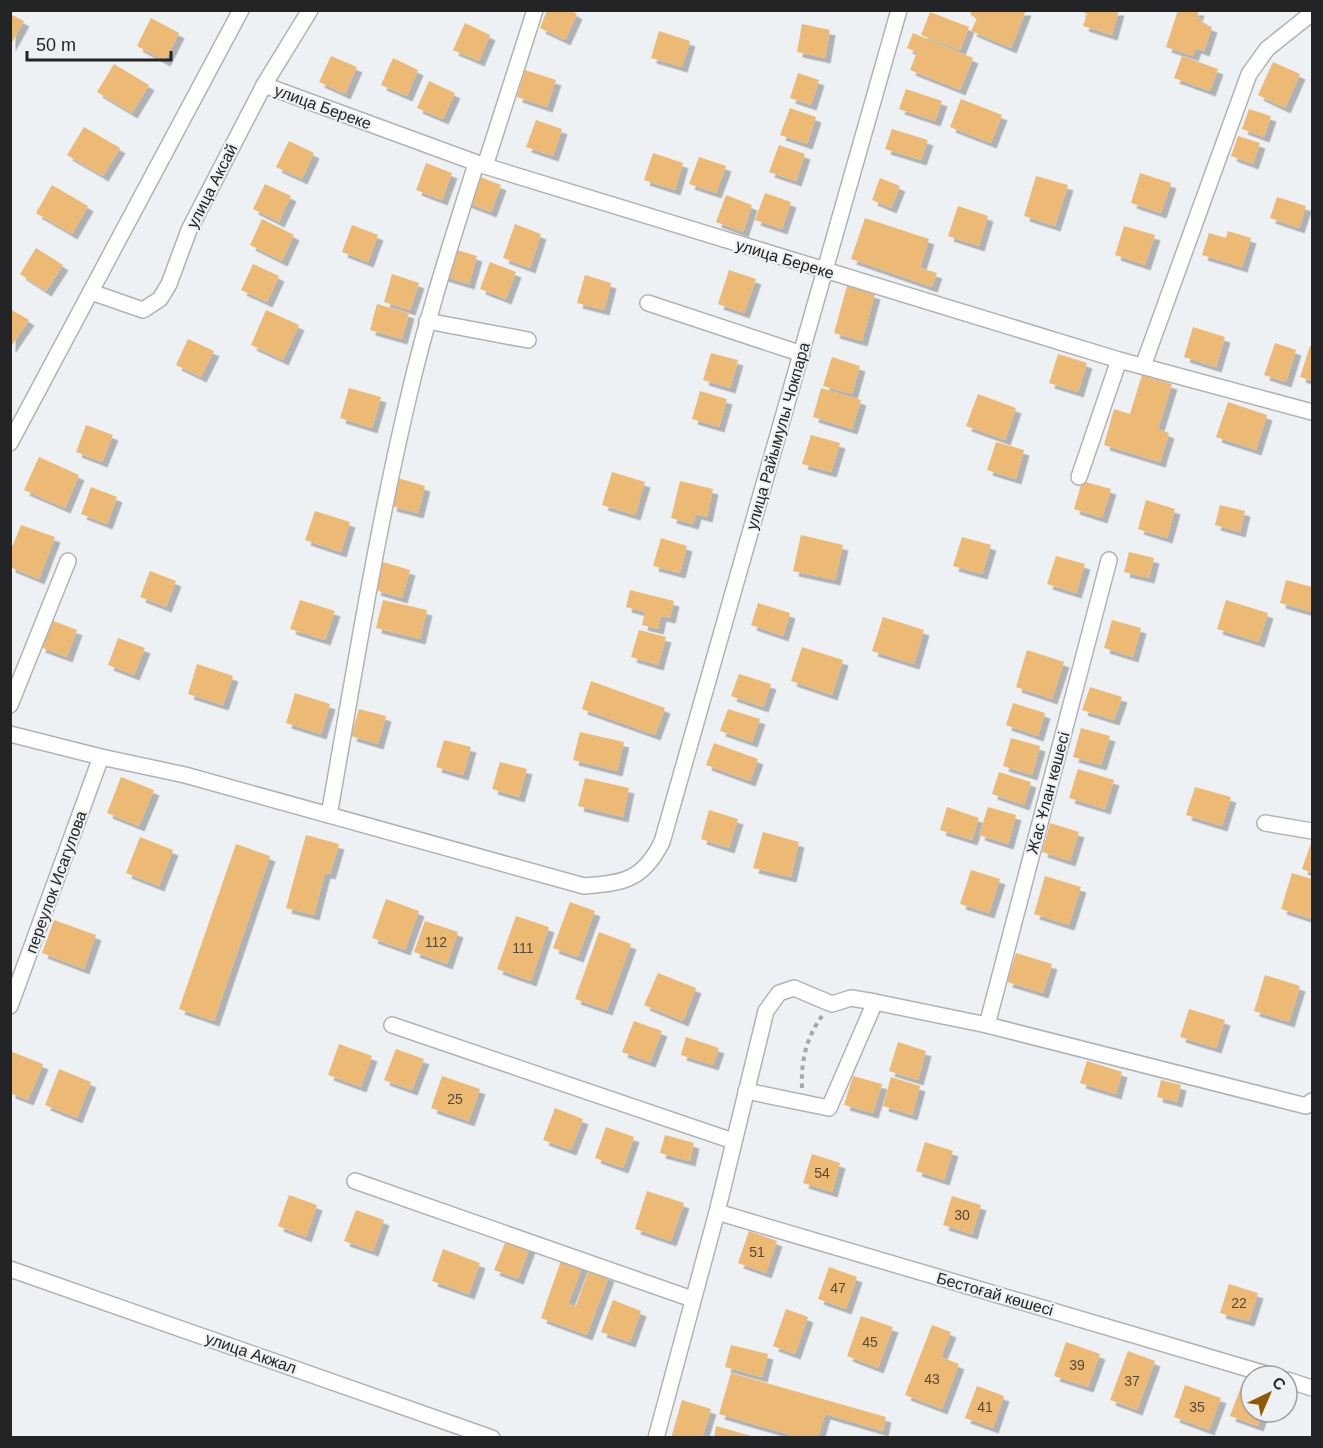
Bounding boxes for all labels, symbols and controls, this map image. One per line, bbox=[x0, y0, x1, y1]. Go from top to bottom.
scale bar bbox=[27, 24, 171, 62]
text: 50 m bbox=[36, 35, 76, 55]
street label: улица Береке bbox=[272, 82, 374, 132]
street label: улица Аксай bbox=[184, 141, 240, 231]
street label: улица Береке bbox=[734, 236, 836, 282]
street label: улица Райымулы Чокпара bbox=[743, 340, 813, 532]
street label: Жас Ұлан көшесі bbox=[1023, 730, 1073, 856]
street label: переулок Исагулова bbox=[22, 808, 90, 955]
house number: 112 bbox=[425, 934, 447, 950]
house number: 111 bbox=[512, 940, 534, 956]
house number: 25 bbox=[447, 1091, 463, 1107]
house number: 54 bbox=[814, 1165, 830, 1181]
house number: 30 bbox=[954, 1207, 970, 1223]
house number: 51 bbox=[749, 1244, 765, 1260]
street label: Бестоғай көшесі bbox=[935, 1269, 1055, 1319]
house number: 47 bbox=[830, 1280, 846, 1296]
house number: 22 bbox=[1231, 1295, 1247, 1311]
street label: улица Акжал bbox=[203, 1329, 299, 1377]
house number: 45 bbox=[862, 1334, 878, 1350]
house number: 39 bbox=[1069, 1357, 1085, 1373]
north arrow bbox=[1239, 1364, 1299, 1424]
house number: 43 bbox=[924, 1371, 940, 1387]
house number: 37 bbox=[1124, 1373, 1140, 1389]
text: С bbox=[1269, 1373, 1289, 1394]
house number: 41 bbox=[977, 1399, 993, 1415]
house number: 35 bbox=[1189, 1399, 1205, 1415]

